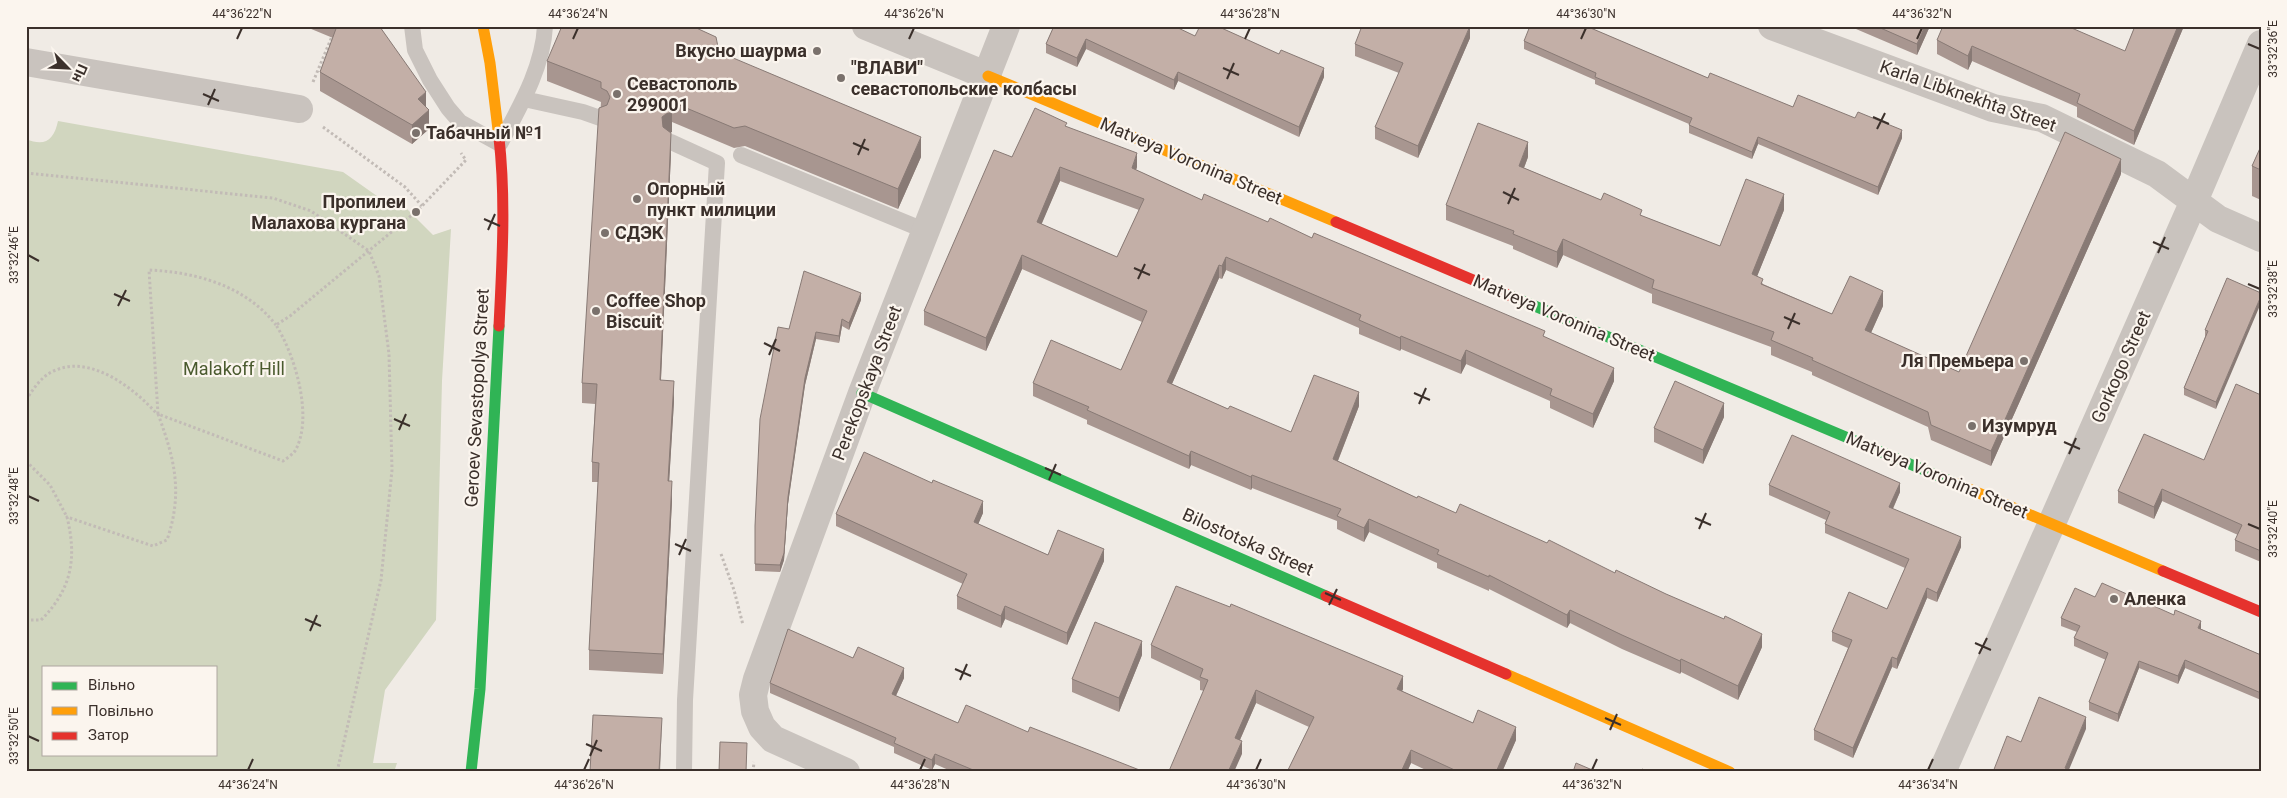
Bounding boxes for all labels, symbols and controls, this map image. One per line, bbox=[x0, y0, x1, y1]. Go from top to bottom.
text: 44°36'22"N bbox=[212, 7, 272, 21]
text: 44°36'24"N bbox=[548, 7, 608, 21]
text: 44°36'26"N bbox=[884, 7, 944, 21]
text: 44°36'28"N bbox=[1220, 7, 1280, 21]
text: 44°36'30"N bbox=[1556, 7, 1616, 21]
text: 44°36'32"N bbox=[1892, 7, 1952, 21]
text: 33°32'36"E bbox=[2266, 20, 2280, 78]
place label: Вкусно шаурма bbox=[675, 40, 807, 61]
north arrow bbox=[42, 42, 92, 92]
marker: Вкусно шаурма bbox=[811, 45, 823, 57]
street label: Karla Libknekhta Street bbox=[1877, 55, 2059, 136]
place label: "ВЛАВИ" севастопольские колбасы bbox=[851, 57, 1077, 99]
text: Пн bbox=[69, 62, 91, 85]
marker: "ВЛАВИ" севастопольские колбасы bbox=[835, 72, 847, 84]
place label: Севастополь 299001 bbox=[627, 73, 737, 115]
marker: Севастополь 299001 bbox=[611, 88, 623, 100]
street label: Matveya Voronina Street bbox=[1097, 113, 1285, 208]
place label: Табачный №1 bbox=[426, 122, 544, 143]
marker: Табачный №1 bbox=[410, 127, 422, 139]
place label: Опорный пункт милиции bbox=[647, 178, 776, 220]
place label: Пропилеи Малахова кургана bbox=[251, 191, 406, 233]
marker: Опорный пункт милиции bbox=[631, 193, 643, 205]
marker: Пропилеи Малахова кургана bbox=[410, 206, 422, 218]
place label: СДЭК bbox=[615, 222, 664, 243]
text: 33°32'46"E bbox=[7, 226, 21, 284]
marker: СДЭК bbox=[599, 227, 611, 239]
text: 33°32'38"E bbox=[2266, 260, 2280, 318]
street label: Matveya Voronina Street bbox=[1470, 270, 1658, 365]
street label: Geroev Sevastopolya Street bbox=[460, 288, 493, 508]
place label: Coffee Shop Biscuit bbox=[606, 290, 706, 332]
street label: Perekopskaya Street bbox=[827, 302, 906, 463]
marker: Coffee Shop Biscuit bbox=[590, 305, 602, 317]
street label: Gorkogo Street bbox=[2086, 307, 2155, 426]
place label: Ля Премьера bbox=[1901, 350, 2014, 371]
marker: Ля Премьера bbox=[2018, 355, 2030, 367]
park label: Malakoff Hill bbox=[183, 358, 285, 379]
place label: Изумруд bbox=[1982, 415, 2057, 436]
marker: Изумруд bbox=[1966, 420, 1978, 432]
street label: Matveya Voronina Street bbox=[1843, 427, 2031, 522]
text: 33°32'48"E bbox=[7, 467, 21, 525]
text: 33°32'40"E bbox=[2266, 500, 2280, 558]
street label: Bilostotska Street bbox=[1179, 503, 1317, 580]
place label: Аленка bbox=[2124, 588, 2186, 609]
marker: Аленка bbox=[2108, 593, 2120, 605]
legend bbox=[42, 666, 218, 756]
text: Вільно bbox=[88, 676, 135, 694]
text: Повільно bbox=[88, 702, 154, 720]
text: 33°32'50"E bbox=[7, 707, 21, 765]
text: Затор bbox=[88, 726, 129, 744]
text: 44°36'24"N bbox=[218, 778, 278, 792]
text: 44°36'26"N bbox=[554, 778, 614, 792]
text: 44°36'28"N bbox=[890, 778, 950, 792]
text: 44°36'30"N bbox=[1226, 778, 1286, 792]
text: 44°36'32"N bbox=[1562, 778, 1622, 792]
text: 44°36'34"N bbox=[1898, 778, 1958, 792]

